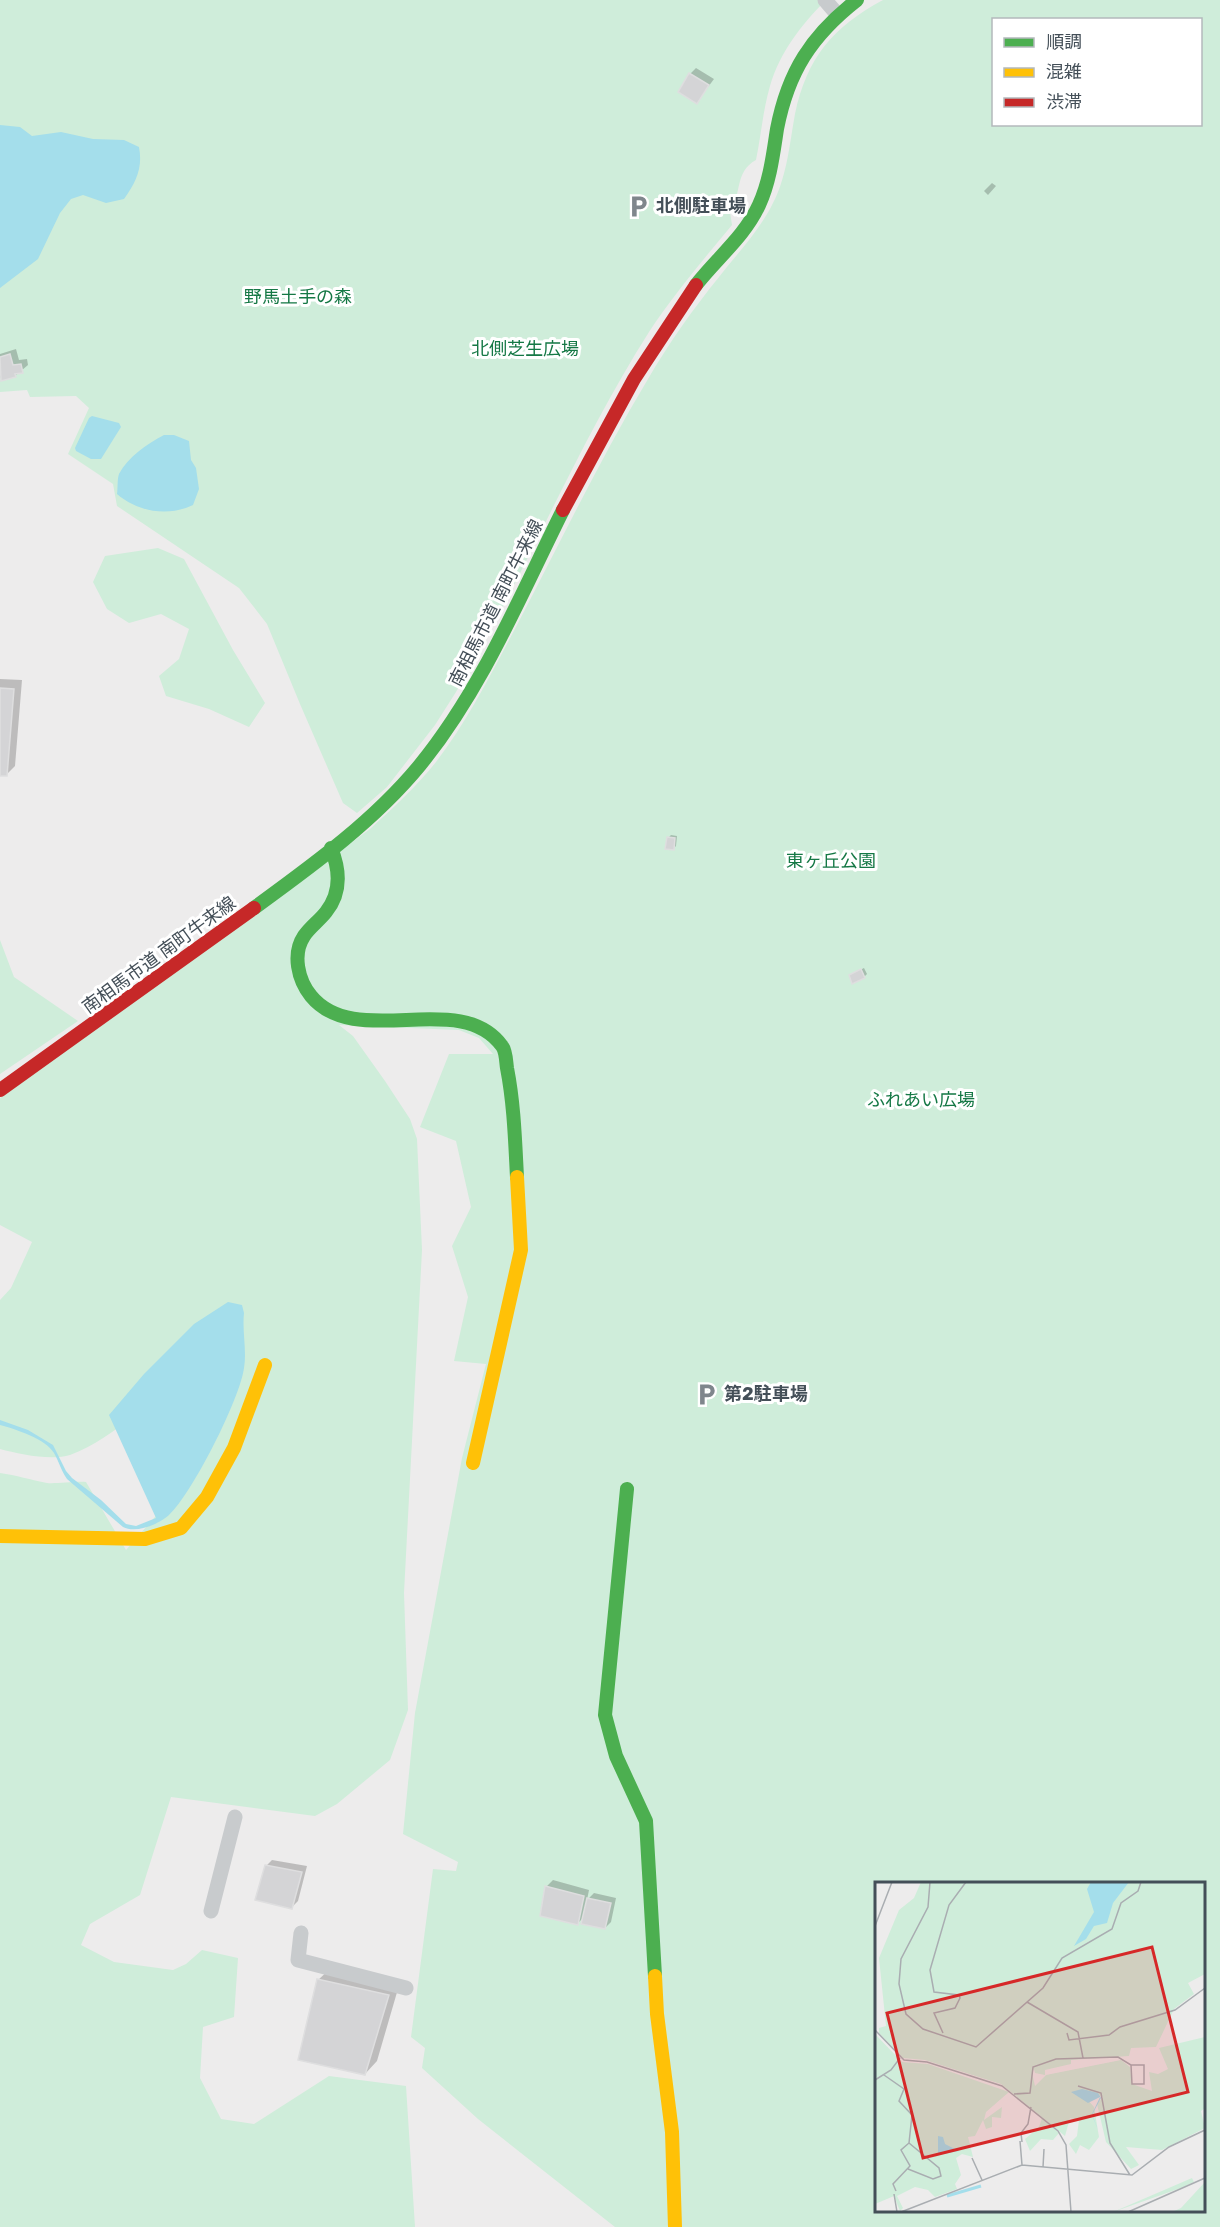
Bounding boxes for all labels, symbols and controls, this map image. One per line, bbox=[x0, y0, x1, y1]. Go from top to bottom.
legend bbox=[992, 18, 1202, 126]
text: 順調 bbox=[1046, 31, 1082, 53]
text: 混雑 bbox=[1046, 61, 1082, 83]
text: 渋滞 bbox=[1046, 91, 1082, 113]
parking icon: 北側駐車場 bbox=[625, 193, 651, 219]
place label: 北側駐車場 bbox=[656, 195, 746, 217]
park label: 野馬土手の森 bbox=[244, 286, 352, 308]
park label: 北側芝生広場 bbox=[471, 338, 579, 360]
street label: 南相馬市道 南町牛来線 bbox=[444, 516, 548, 690]
park label: 東ヶ丘公園 bbox=[786, 850, 876, 872]
street label: 南相馬市道 南町牛来線 bbox=[78, 892, 240, 1018]
park label: ふれあい広場 bbox=[867, 1089, 975, 1111]
parking icon: 第2駐車場 bbox=[693, 1381, 719, 1407]
place label: 第2駐車場 bbox=[724, 1383, 808, 1405]
inset map bbox=[875, 1882, 1205, 2212]

